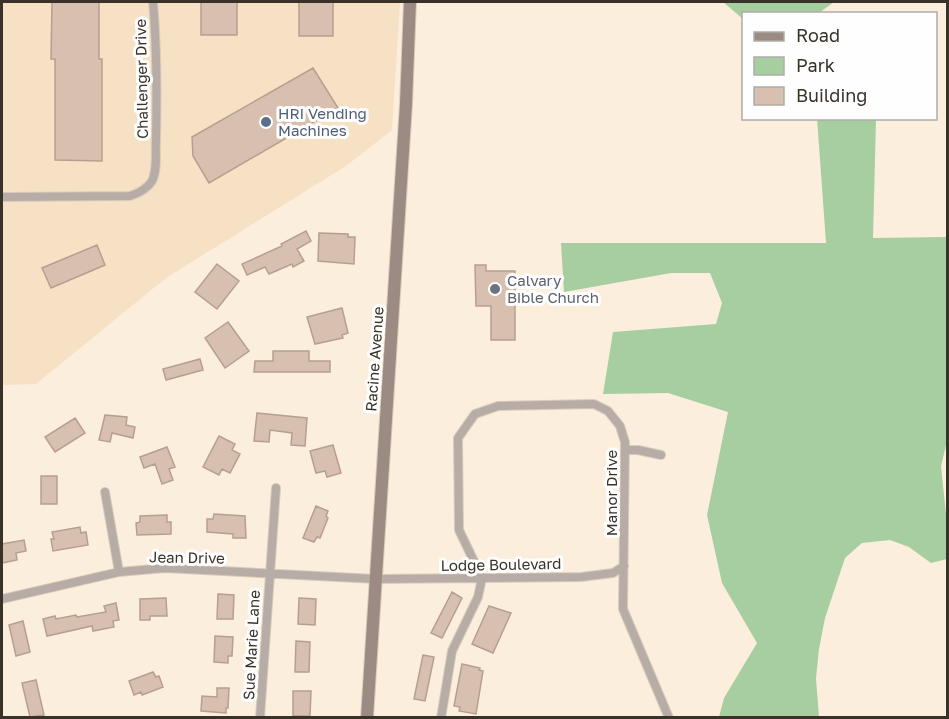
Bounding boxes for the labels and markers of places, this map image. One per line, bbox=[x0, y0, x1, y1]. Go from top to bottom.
place label: HRI Vending Machines bbox=[278, 104, 367, 139]
marker: HRI Vending Machines bbox=[259, 115, 273, 129]
place label: Calvary Bible Church bbox=[507, 271, 599, 306]
marker: Calvary Bible Church bbox=[488, 282, 502, 296]

